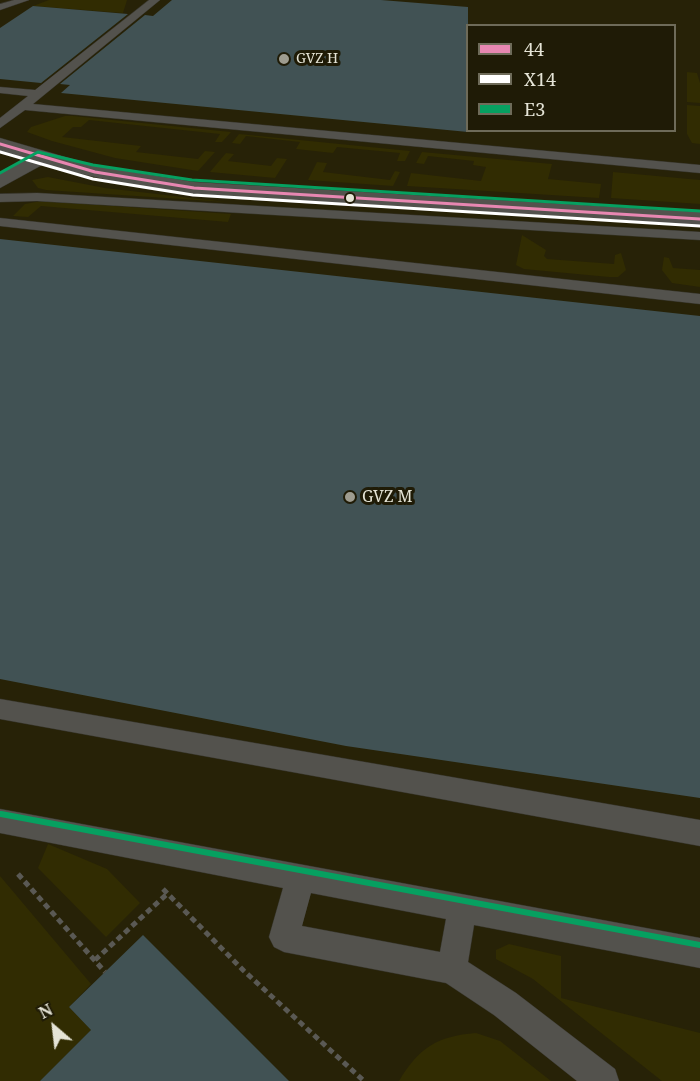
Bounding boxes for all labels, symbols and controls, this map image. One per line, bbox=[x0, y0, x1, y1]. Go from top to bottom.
legend bbox=[466, 24, 676, 132]
text: 44 bbox=[524, 37, 544, 61]
place label: GVZ H bbox=[296, 51, 338, 67]
marker: GVZ H bbox=[277, 52, 291, 66]
text: X14 bbox=[524, 67, 556, 91]
text: E3 bbox=[524, 97, 545, 121]
unlabelled marker bbox=[344, 192, 356, 204]
place label: GVZ M bbox=[362, 487, 413, 507]
marker: GVZ M bbox=[343, 490, 357, 504]
north arrow bbox=[24, 997, 84, 1057]
text: N bbox=[35, 998, 56, 1024]

